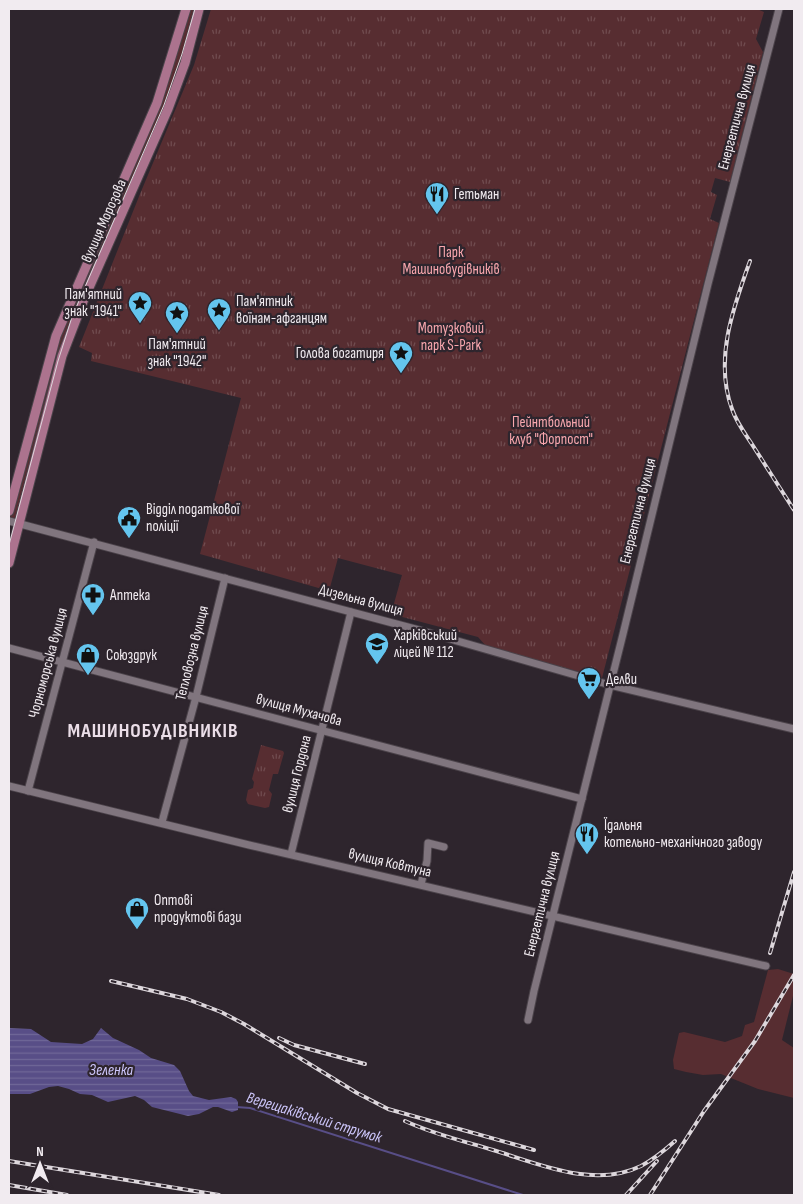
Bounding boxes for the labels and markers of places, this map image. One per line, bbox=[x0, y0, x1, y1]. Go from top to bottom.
restaurant icon: Гетьман bbox=[424, 181, 450, 215]
place label: Гетьман bbox=[454, 185, 499, 204]
place label: Пам'ятний знак "1941" bbox=[65, 285, 122, 321]
place icon: Пам'ятний знак "1941" bbox=[127, 290, 153, 324]
place label: Пам'ятник воїнам-афганцям bbox=[236, 292, 327, 328]
place icon: Пам'ятник воїнам-афганцям bbox=[206, 297, 232, 331]
place icon: Пам'ятний знак "1942" bbox=[164, 300, 190, 334]
place label: Пам'ятний знак "1942" bbox=[148, 335, 206, 371]
place icon: Голова богатиря bbox=[388, 340, 414, 374]
place label: Голова богатиря bbox=[296, 344, 384, 363]
place label: Відділ податкової поліції bbox=[146, 500, 241, 536]
public building icon: Відділ податкової поліції bbox=[116, 505, 142, 539]
pharmacy icon: Аптека bbox=[80, 582, 106, 616]
place label: Аптека bbox=[109, 586, 150, 605]
place label: Харківський ліцей № 112 bbox=[393, 626, 457, 662]
school or university icon: Харківський ліцей № 112 bbox=[364, 631, 390, 665]
shop icon: Союздрук bbox=[75, 642, 101, 676]
place label: Союздрук bbox=[106, 646, 157, 665]
supermarket icon: Делви bbox=[576, 666, 602, 700]
place label: Делви bbox=[606, 670, 637, 689]
place label: Їдальня котельно-механічного заводу bbox=[603, 816, 762, 852]
restaurant icon: Їдальня котельно-механічного заводу bbox=[574, 821, 600, 855]
place label: Оптові продуктові бази bbox=[154, 891, 241, 927]
shop icon: Оптові продуктові бази bbox=[124, 896, 150, 930]

